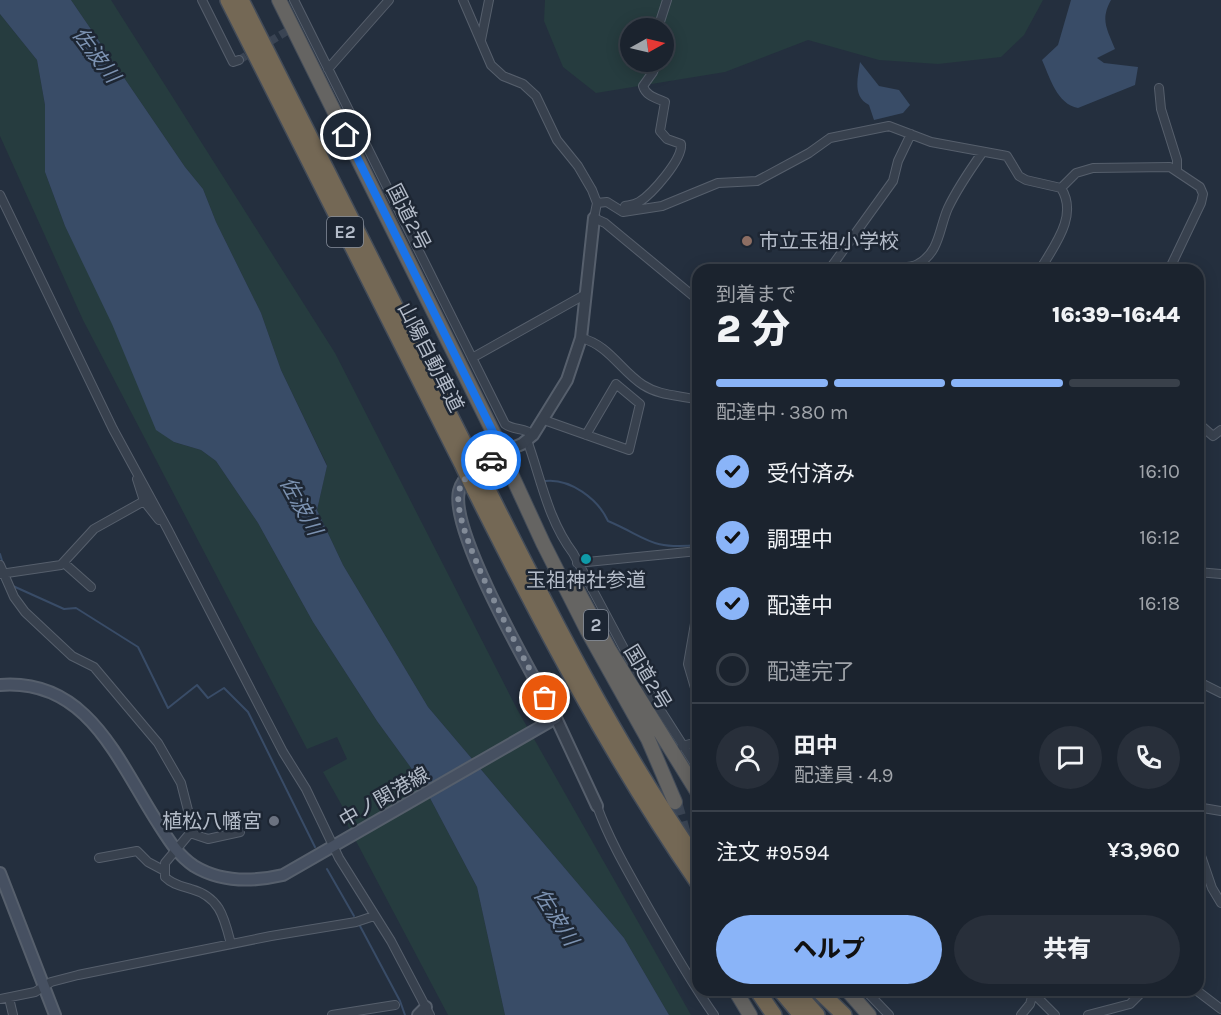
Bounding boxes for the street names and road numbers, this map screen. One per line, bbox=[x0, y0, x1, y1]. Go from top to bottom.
street label: 国道2号 bbox=[382, 180, 435, 254]
road number: E2 bbox=[327, 217, 363, 247]
street label: 山陽自動車道 bbox=[393, 299, 468, 416]
road number: 2 bbox=[584, 610, 608, 640]
street label: 国道2号 bbox=[619, 641, 676, 714]
street label: 中ノ関港線 bbox=[335, 762, 433, 832]

